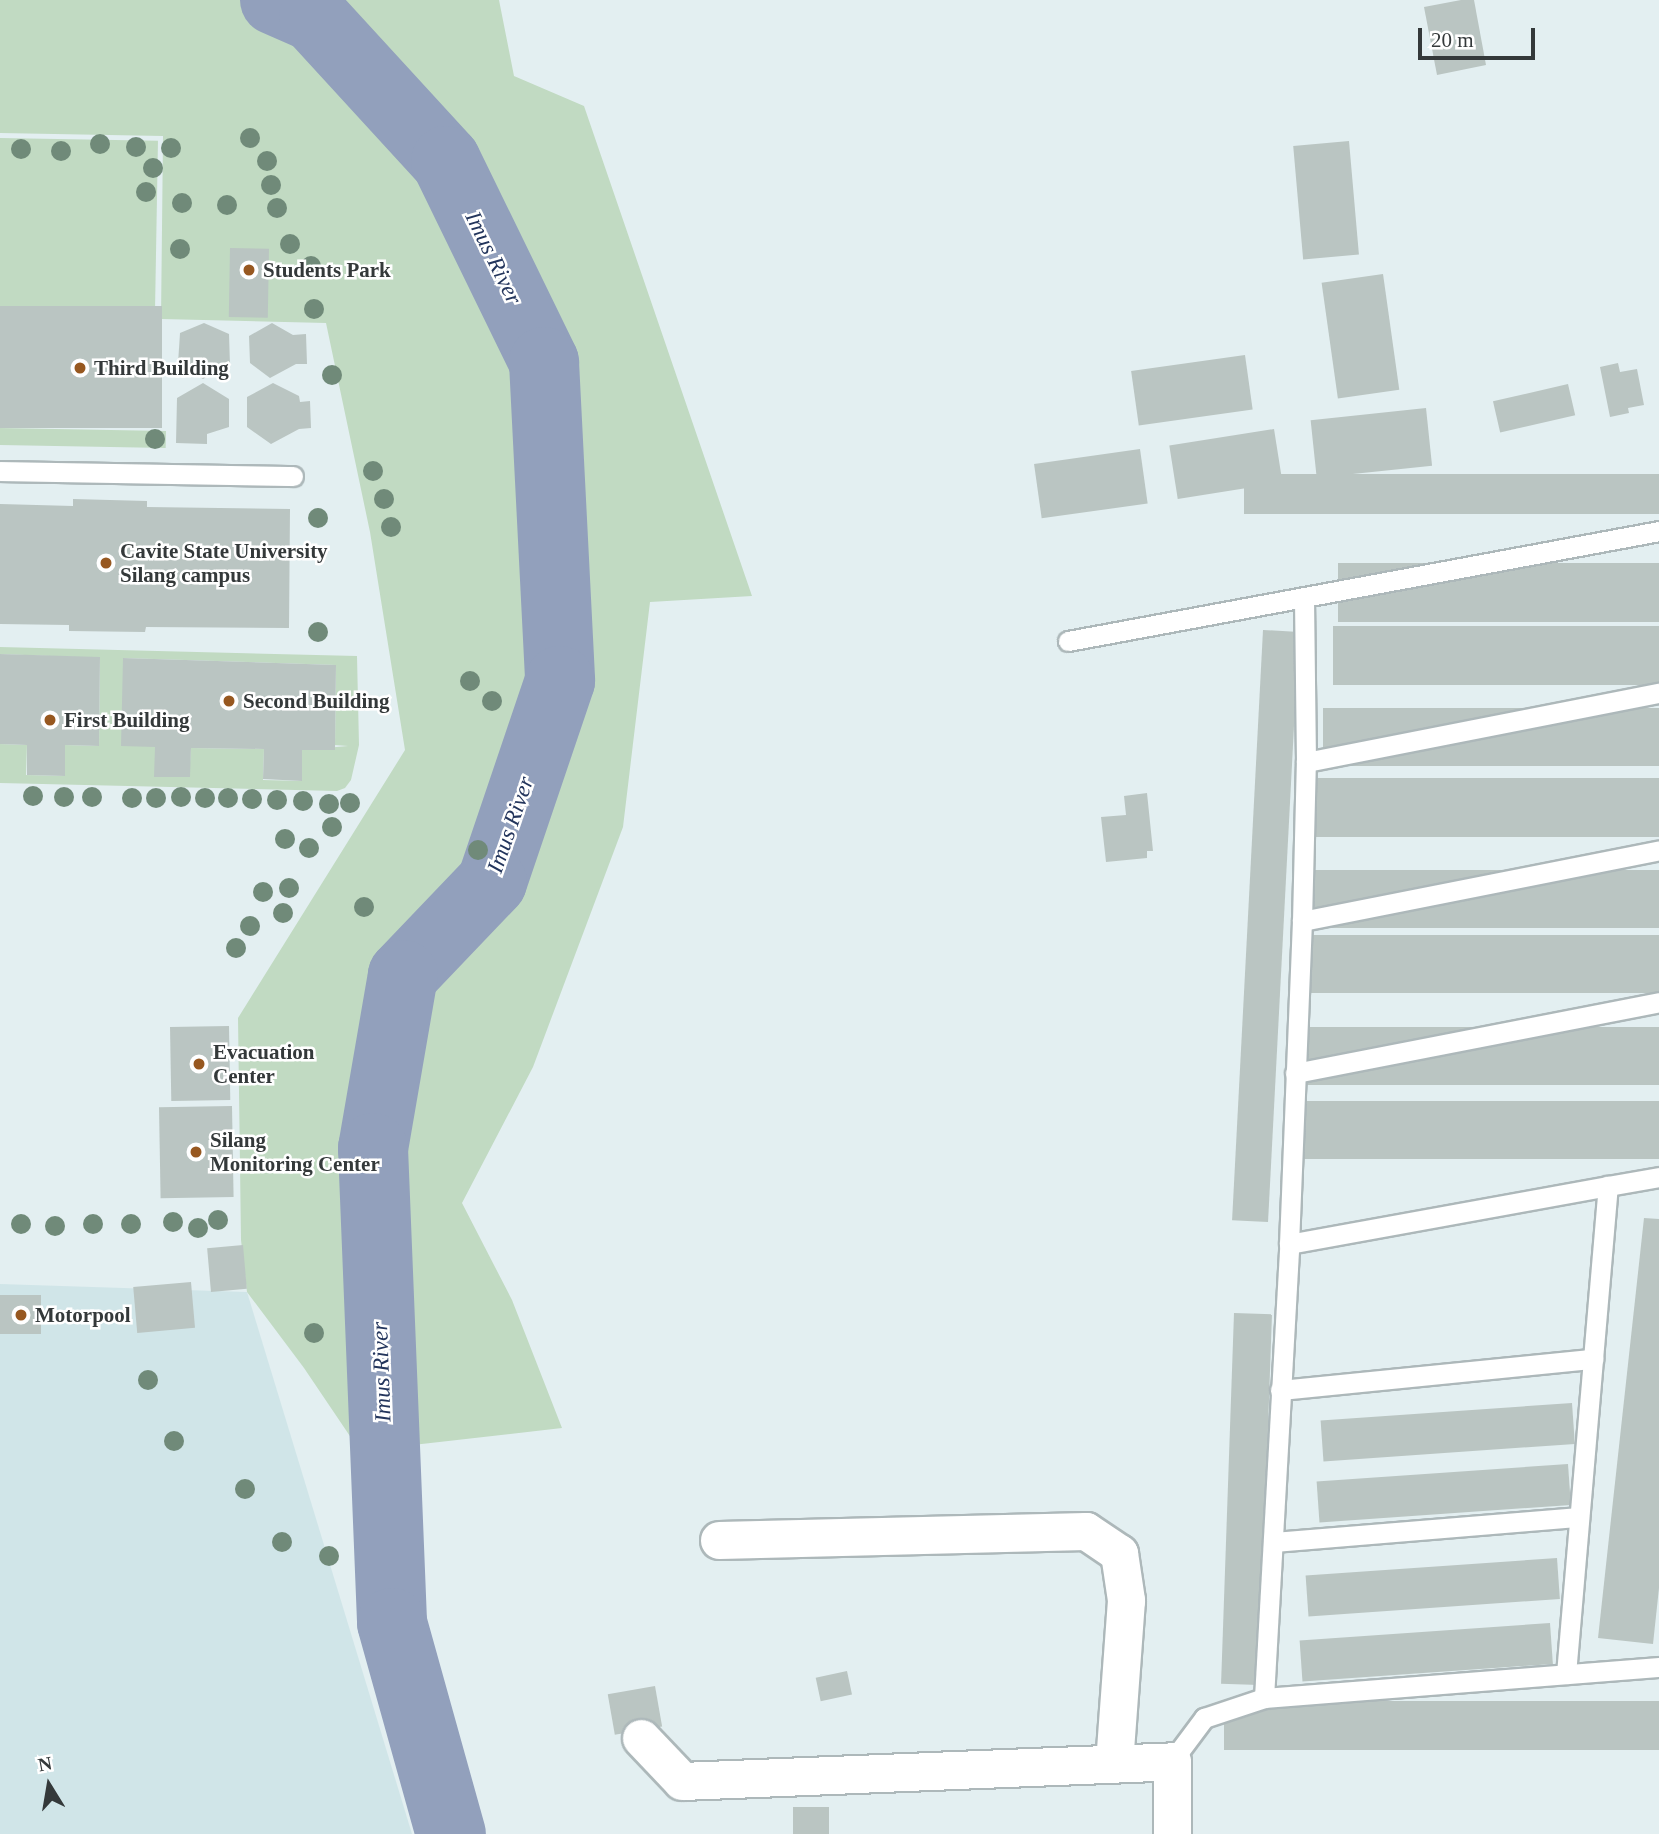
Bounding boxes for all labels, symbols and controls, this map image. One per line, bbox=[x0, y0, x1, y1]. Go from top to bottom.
scale bar bbox=[1421, 14, 1538, 58]
text: 20 m bbox=[1431, 28, 1474, 52]
water label: Imus River bbox=[459, 207, 527, 309]
place label: Students Park bbox=[263, 257, 391, 283]
marker: Students Park bbox=[241, 262, 257, 278]
place label: Third Building bbox=[94, 355, 229, 381]
marker: Third Building bbox=[72, 360, 88, 376]
place label: Cavite State University Silang campus bbox=[120, 538, 328, 588]
marker: Cavite State University Silang campus bbox=[98, 555, 114, 571]
place label: Second Building bbox=[243, 688, 389, 714]
marker: Second Building bbox=[221, 693, 237, 709]
place label: First Building bbox=[64, 707, 189, 733]
marker: First Building bbox=[42, 712, 58, 728]
water label: Imus River bbox=[482, 773, 540, 877]
place label: Evacuation Center bbox=[213, 1039, 315, 1089]
marker: Evacuation Center bbox=[191, 1056, 207, 1072]
place label: Silang Monitoring Center bbox=[210, 1127, 380, 1177]
marker: Silang Monitoring Center bbox=[188, 1144, 204, 1160]
place label: Motorpool bbox=[35, 1302, 131, 1328]
marker: Motorpool bbox=[13, 1307, 29, 1323]
water label: Imus River bbox=[366, 1321, 398, 1423]
north arrow bbox=[14, 1750, 84, 1820]
text: N bbox=[36, 1752, 54, 1776]

